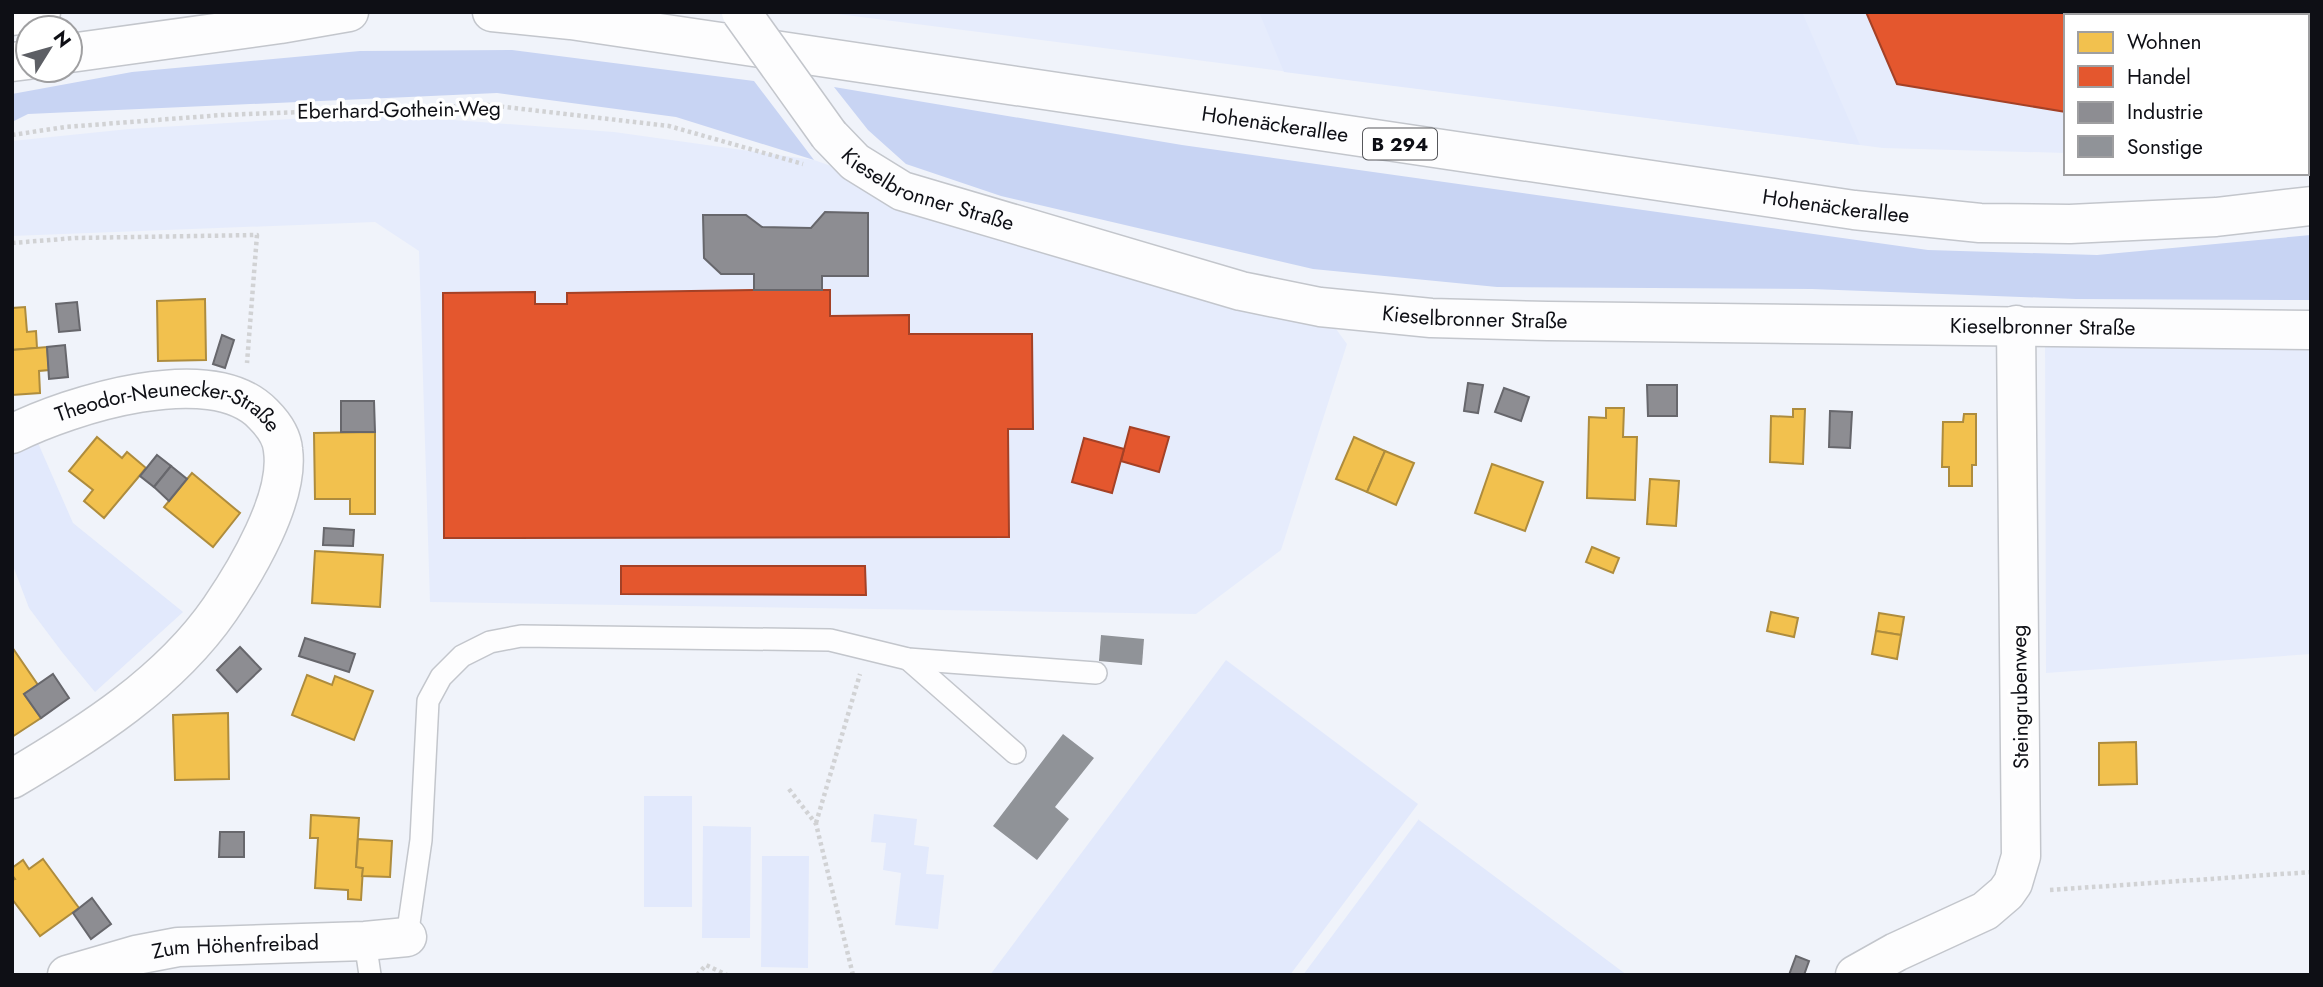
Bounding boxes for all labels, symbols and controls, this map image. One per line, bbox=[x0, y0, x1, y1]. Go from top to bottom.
north arrow bbox=[14, 14, 84, 84]
legend bbox=[2064, 14, 2309, 175]
text: N bbox=[47, 25, 78, 53]
text: Wohnen bbox=[2127, 27, 2201, 57]
text: Handel bbox=[2127, 62, 2191, 92]
street label: Eberhard-Gothein-Weg bbox=[297, 93, 501, 127]
text: Industrie bbox=[2127, 97, 2203, 127]
street label: Hohenäckerallee bbox=[1200, 99, 1351, 150]
road number: B 294 bbox=[1363, 128, 1437, 160]
text: Sonstige bbox=[2127, 132, 2203, 162]
street label: Kieselbronner Straße bbox=[834, 141, 1018, 238]
street label: Hohenäckerallee bbox=[1760, 182, 1911, 231]
street label: Kieselbronner Straße bbox=[1381, 298, 1568, 336]
street label: Kieselbronner Straße bbox=[1950, 311, 2136, 343]
street label: Theodor-Neunecker-Straße bbox=[51, 374, 288, 438]
street label: Steingrubenweg bbox=[2004, 624, 2036, 770]
street label: Zum Höhenfreibad bbox=[149, 927, 319, 967]

